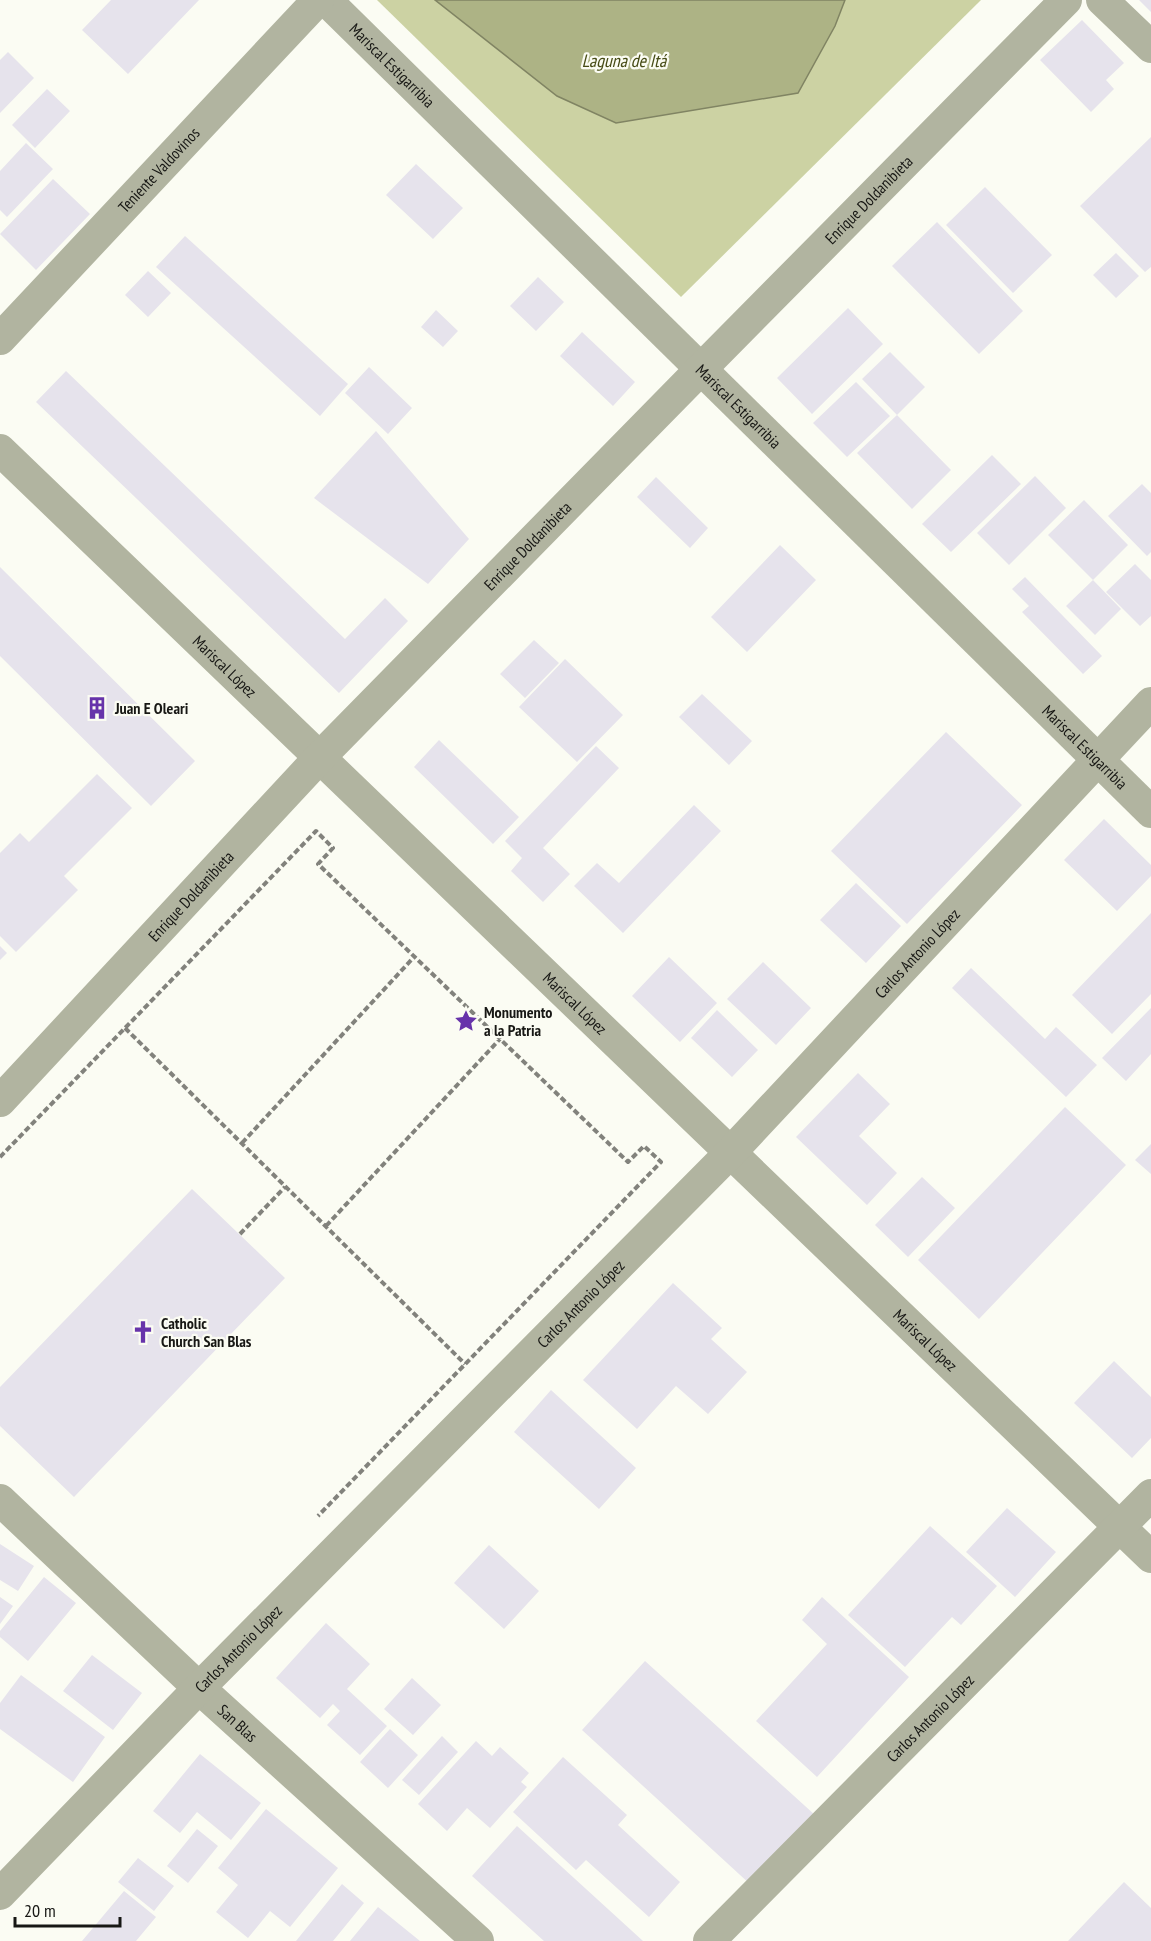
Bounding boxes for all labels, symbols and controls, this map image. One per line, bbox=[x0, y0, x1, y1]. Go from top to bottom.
street label: Mariscal Estigarribia bbox=[345, 19, 439, 112]
water label: Laguna de Itá bbox=[582, 49, 668, 72]
street label: Teniente Valdovinos bbox=[114, 123, 204, 217]
street label: Enrique Doldanibieta bbox=[821, 151, 917, 248]
street label: Mariscal Estigarribia bbox=[692, 360, 786, 452]
street label: Enrique Doldanibieta bbox=[480, 497, 575, 594]
street label: Mariscal López bbox=[189, 631, 261, 702]
building icon: Juan E Oleari bbox=[84, 695, 110, 721]
place label: Juan E Oleari bbox=[114, 698, 189, 718]
street label: Mariscal Estigarribia bbox=[1038, 701, 1132, 793]
street label: Enrique Doldanibieta bbox=[144, 847, 238, 945]
street label: Carlos Antonio López bbox=[870, 904, 964, 1002]
street label: Mariscal López bbox=[539, 968, 612, 1039]
place label: Monumento a la Patria bbox=[484, 1002, 552, 1040]
place icon: Monumento a la Patria bbox=[453, 1008, 479, 1034]
street label: Carlos Antonio López bbox=[533, 1255, 629, 1352]
street label: Mariscal López bbox=[889, 1305, 962, 1376]
place label: Catholic Church San Blas bbox=[161, 1313, 252, 1351]
church icon: Catholic Church San Blas bbox=[130, 1319, 156, 1345]
street label: Carlos Antonio López bbox=[190, 1600, 286, 1697]
street label: Carlos Antonio López bbox=[882, 1670, 978, 1766]
street label: San Blas bbox=[214, 1700, 262, 1746]
scale bar bbox=[15, 1890, 120, 1928]
text: 20 m bbox=[24, 1899, 56, 1922]

